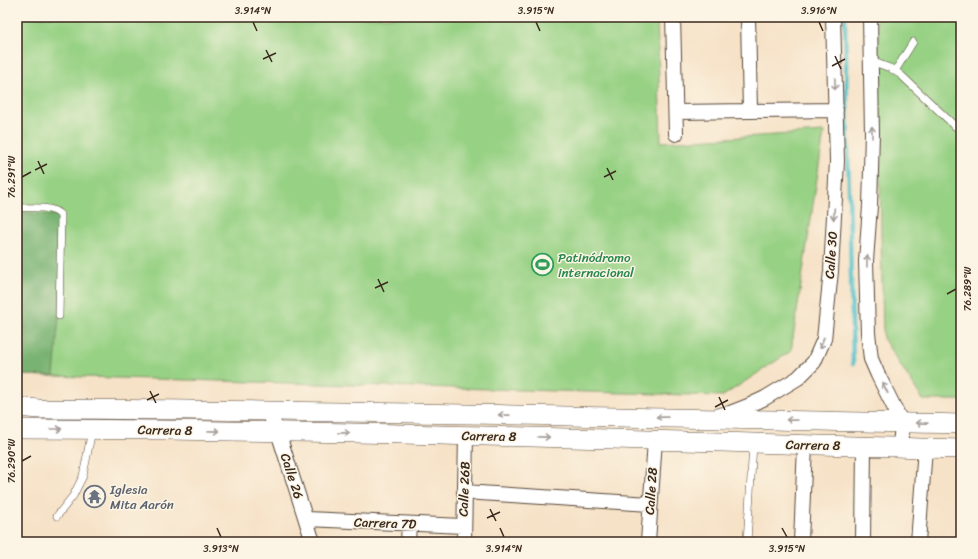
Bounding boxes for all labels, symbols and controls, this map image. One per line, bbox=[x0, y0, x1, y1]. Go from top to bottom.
text: 3.914°N bbox=[235, 2, 271, 20]
text: 3.915°N bbox=[518, 2, 554, 20]
text: 3.916°N bbox=[801, 2, 837, 20]
one-way arrow bbox=[831, 77, 839, 90]
one-way arrow bbox=[868, 126, 876, 139]
text: 76.291°W bbox=[3, 155, 21, 198]
one-way arrow bbox=[830, 207, 838, 220]
street label: Calle 30 bbox=[818, 231, 844, 279]
place label: Patinódromo internacional bbox=[558, 246, 634, 284]
sports icon: Patinódromo internacional bbox=[530, 251, 556, 277]
one-way arrow bbox=[863, 255, 871, 268]
text: 76.289°W bbox=[959, 267, 977, 311]
one-way arrow bbox=[817, 336, 825, 348]
one-way arrow bbox=[880, 382, 888, 394]
one-way arrow bbox=[498, 411, 511, 419]
one-way arrow bbox=[656, 414, 669, 421]
one-way arrow bbox=[786, 416, 799, 424]
street label: Carrera 8 bbox=[137, 418, 193, 442]
one-way arrow bbox=[916, 420, 929, 427]
street label: Carrera 8 bbox=[461, 424, 517, 448]
one-way arrow bbox=[49, 425, 62, 433]
one-way arrow bbox=[207, 427, 220, 435]
one-way arrow bbox=[337, 429, 350, 437]
street label: Carrera 8 bbox=[785, 433, 841, 457]
one-way arrow bbox=[537, 434, 550, 441]
text: 76.290°W bbox=[3, 438, 21, 483]
street label: Calle 26 bbox=[274, 450, 310, 502]
street label: Calle 26B bbox=[452, 461, 476, 517]
street label: Calle 28 bbox=[638, 466, 664, 515]
place label: Iglesia Mita Aarón bbox=[109, 478, 174, 516]
temple icon: Iglesia Mita Aarón bbox=[81, 483, 107, 509]
street label: Carrera 7D bbox=[353, 510, 417, 536]
text: 3.913°N bbox=[203, 540, 239, 558]
text: 3.914°N bbox=[486, 540, 522, 558]
text: 3.915°N bbox=[769, 540, 805, 558]

